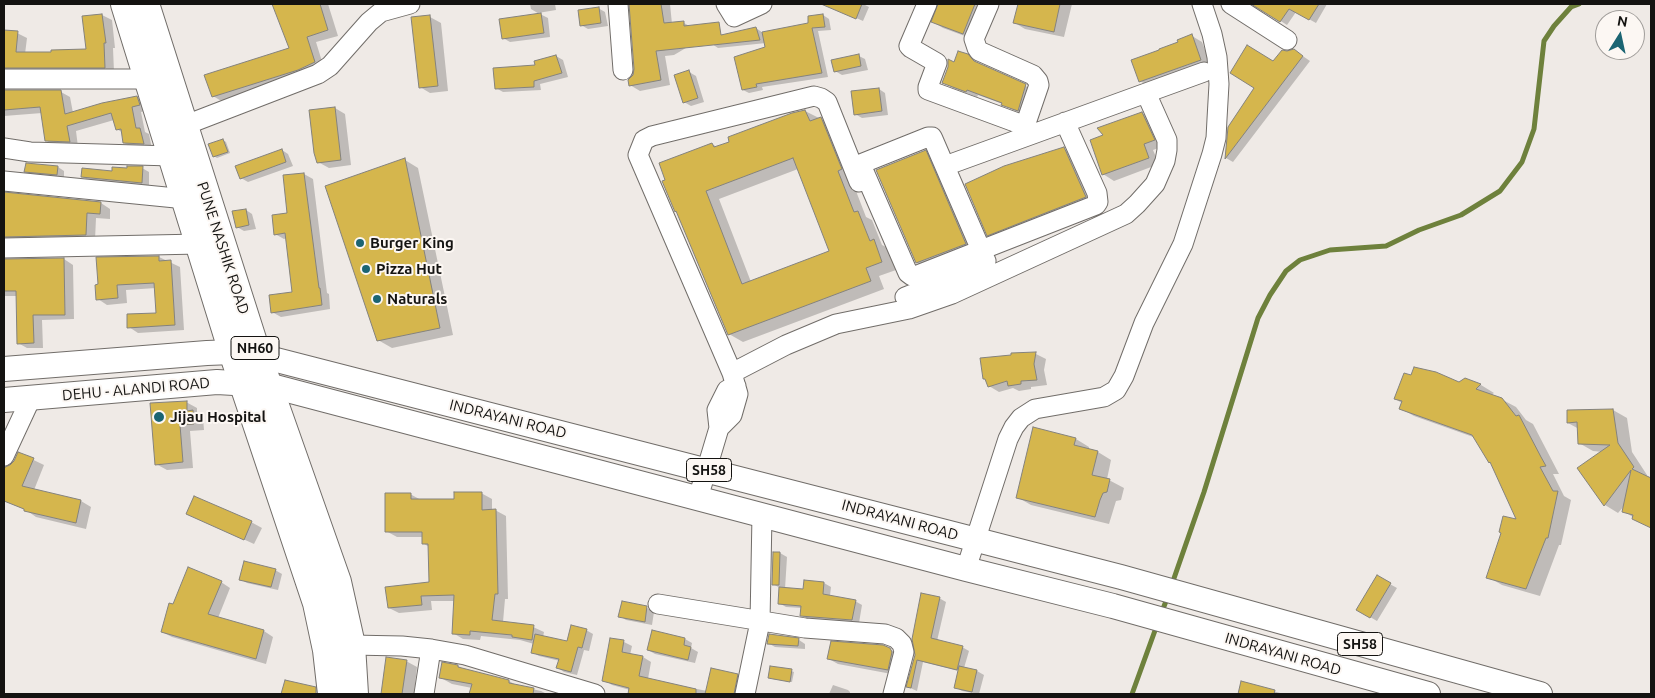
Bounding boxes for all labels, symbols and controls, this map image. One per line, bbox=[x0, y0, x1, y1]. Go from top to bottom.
north arrow bbox=[1595, 10, 1645, 60]
text: N bbox=[1616, 12, 1629, 30]
street label: PUNE NASHIK ROAD bbox=[193, 179, 253, 317]
place label: Burger King bbox=[370, 234, 454, 252]
marker: Burger King bbox=[354, 237, 366, 249]
place label: Pizza Hut bbox=[376, 260, 442, 278]
marker: Pizza Hut bbox=[360, 263, 372, 275]
place label: Naturals bbox=[387, 290, 447, 308]
marker: Naturals bbox=[371, 293, 383, 305]
road number: NH60 bbox=[231, 336, 279, 359]
street label: DEHU - ALANDI ROAD bbox=[61, 374, 211, 404]
street label: INDRAYANI ROAD bbox=[448, 396, 568, 442]
place label: Jijau Hospital bbox=[170, 408, 266, 426]
marker: Jijau Hospital bbox=[152, 410, 166, 424]
road number: SH58 bbox=[686, 458, 732, 482]
street label: INDRAYANI ROAD bbox=[840, 496, 960, 544]
street label: INDRAYANI ROAD bbox=[1223, 629, 1343, 679]
road number: SH58 bbox=[1338, 633, 1382, 656]

